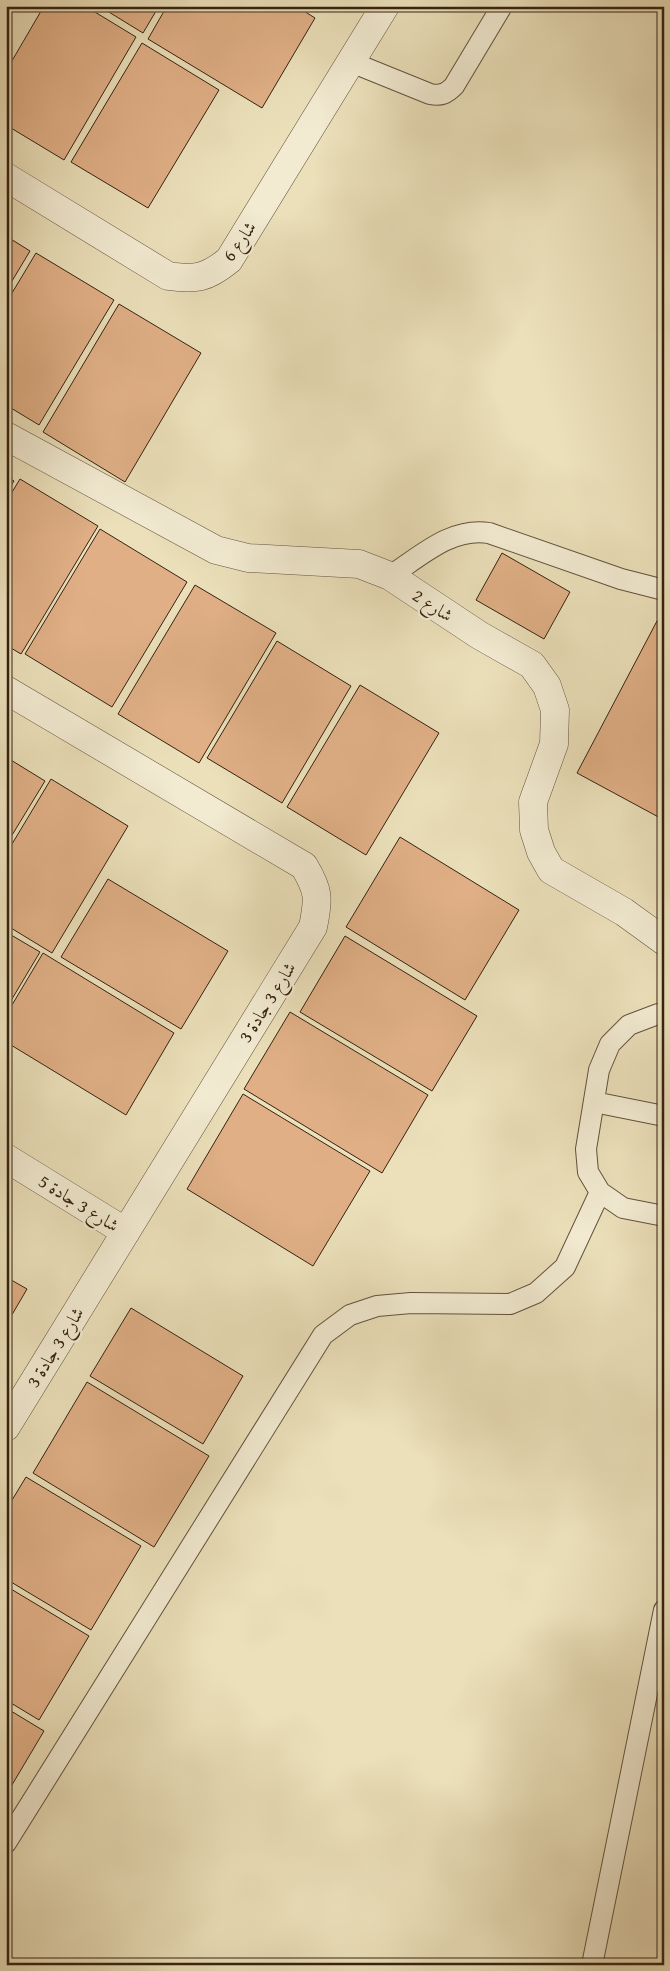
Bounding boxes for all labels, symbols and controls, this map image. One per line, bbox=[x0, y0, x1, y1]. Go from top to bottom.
street label: شارع 6 bbox=[215, 215, 264, 268]
street label: شارع 2 bbox=[406, 582, 459, 630]
street label: شارع 3 جادة 3 bbox=[232, 957, 304, 1048]
street label: شارع 3 جادة 5 bbox=[33, 1168, 124, 1240]
street label: شارع 3 جادة 3 bbox=[20, 1302, 92, 1393]

